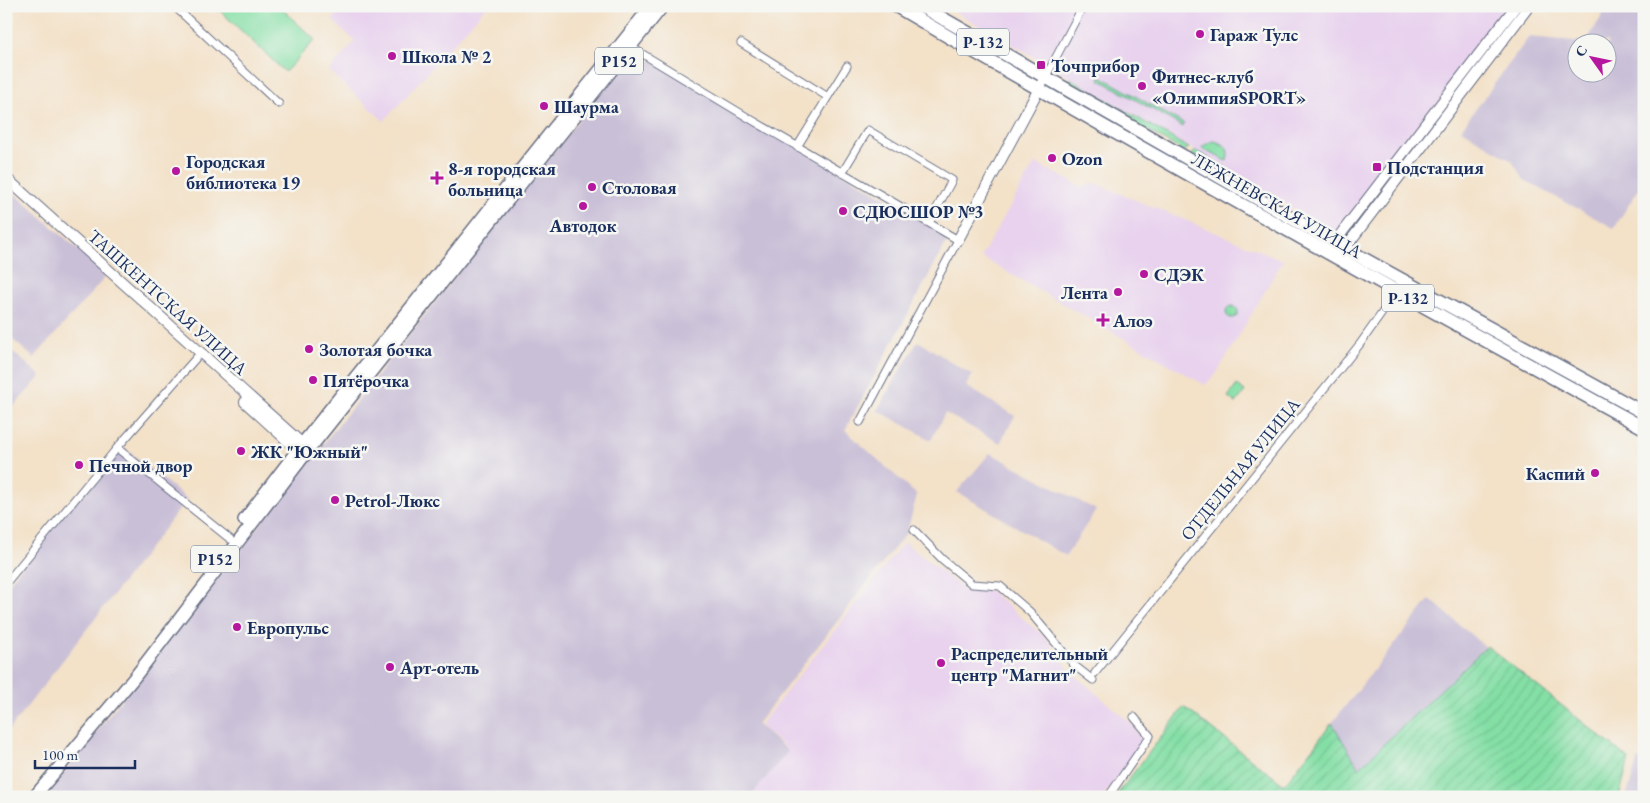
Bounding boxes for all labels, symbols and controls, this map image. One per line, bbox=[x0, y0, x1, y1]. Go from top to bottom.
place label: Гараж Тулс bbox=[1210, 23, 1299, 46]
road number: Р-132 bbox=[957, 28, 1009, 56]
marker: Гараж Тулс bbox=[1194, 28, 1206, 40]
north arrow bbox=[1568, 32, 1618, 82]
text: С bbox=[1571, 42, 1591, 60]
place label: Школа № 2 bbox=[402, 45, 492, 68]
road number: Р152 bbox=[595, 48, 643, 74]
marker: Школа № 2 bbox=[386, 50, 398, 62]
place label: Точприбор bbox=[1051, 54, 1140, 77]
marker: Точприбор bbox=[1035, 59, 1047, 71]
place label: Фитнес-клуб «ОлимпияSPORT» bbox=[1152, 65, 1306, 109]
marker: Фитнес-клуб «ОлимпияSPORT» bbox=[1136, 80, 1148, 92]
place label: Шаурма bbox=[554, 95, 619, 118]
marker: Шаурма bbox=[538, 100, 550, 112]
place label: Ozon bbox=[1062, 147, 1103, 170]
street label: ЛЕЖНЕВСКАЯ УЛИЦА bbox=[1188, 147, 1367, 263]
place label: Городская библиотека 19 bbox=[186, 150, 301, 194]
marker: Ozon bbox=[1046, 152, 1058, 164]
place label: Подстанция bbox=[1387, 156, 1484, 179]
place label: 8-я городская больница bbox=[448, 157, 556, 201]
marker: Подстанция bbox=[1371, 161, 1383, 173]
marker: Городская библиотека 19 bbox=[170, 165, 182, 177]
marker: 8-я городская больница bbox=[430, 171, 444, 185]
place label: Столовая bbox=[602, 176, 677, 199]
marker: Столовая bbox=[586, 181, 598, 193]
marker: Автодок bbox=[577, 200, 589, 212]
place label: СДЮСШОР №3 bbox=[853, 200, 984, 223]
marker: СДЮСШОР №3 bbox=[837, 205, 849, 217]
place label: Автодок bbox=[549, 214, 616, 237]
street label: ТАШКЕНТСКАЯ УЛИЦА bbox=[84, 224, 253, 380]
place label: СДЭК bbox=[1154, 263, 1204, 286]
marker: СДЭК bbox=[1138, 268, 1150, 280]
place label: Лента bbox=[1061, 281, 1108, 304]
road number: Р-132 bbox=[1382, 284, 1434, 312]
marker: Лента bbox=[1112, 286, 1124, 298]
place label: Алоэ bbox=[1112, 309, 1153, 332]
marker: Алоэ bbox=[1097, 314, 1109, 326]
place label: Золотая бочка bbox=[319, 338, 432, 361]
marker: Золотая бочка bbox=[303, 343, 315, 355]
place label: Пятёрочка bbox=[323, 369, 409, 392]
marker: Пятёрочка bbox=[307, 374, 319, 386]
street label: ОТДЕЛЬНАЯ УЛИЦА bbox=[1175, 393, 1305, 545]
place label: ЖК "Южный" bbox=[250, 440, 368, 463]
marker: ЖК "Южный" bbox=[235, 445, 247, 457]
place label: Печной двор bbox=[89, 454, 192, 477]
marker: Печной двор bbox=[73, 459, 85, 471]
place label: Каспий bbox=[1526, 462, 1585, 485]
marker: Каспий bbox=[1589, 467, 1601, 479]
place label: Petrol-Люкс bbox=[345, 489, 441, 512]
marker: Petrol-Люкс bbox=[329, 494, 341, 506]
road number: Р152 bbox=[191, 546, 239, 572]
place label: Европульс bbox=[247, 616, 329, 639]
marker: Европульс bbox=[231, 621, 243, 633]
place label: Распределительный центр "Магнит" bbox=[951, 642, 1109, 686]
place label: Арт-отель bbox=[399, 656, 479, 679]
marker: Распределительный центр "Магнит" bbox=[935, 657, 947, 669]
marker: Арт-отель bbox=[384, 661, 396, 673]
scale bar bbox=[35, 738, 135, 770]
text: 100 m bbox=[42, 745, 79, 764]

